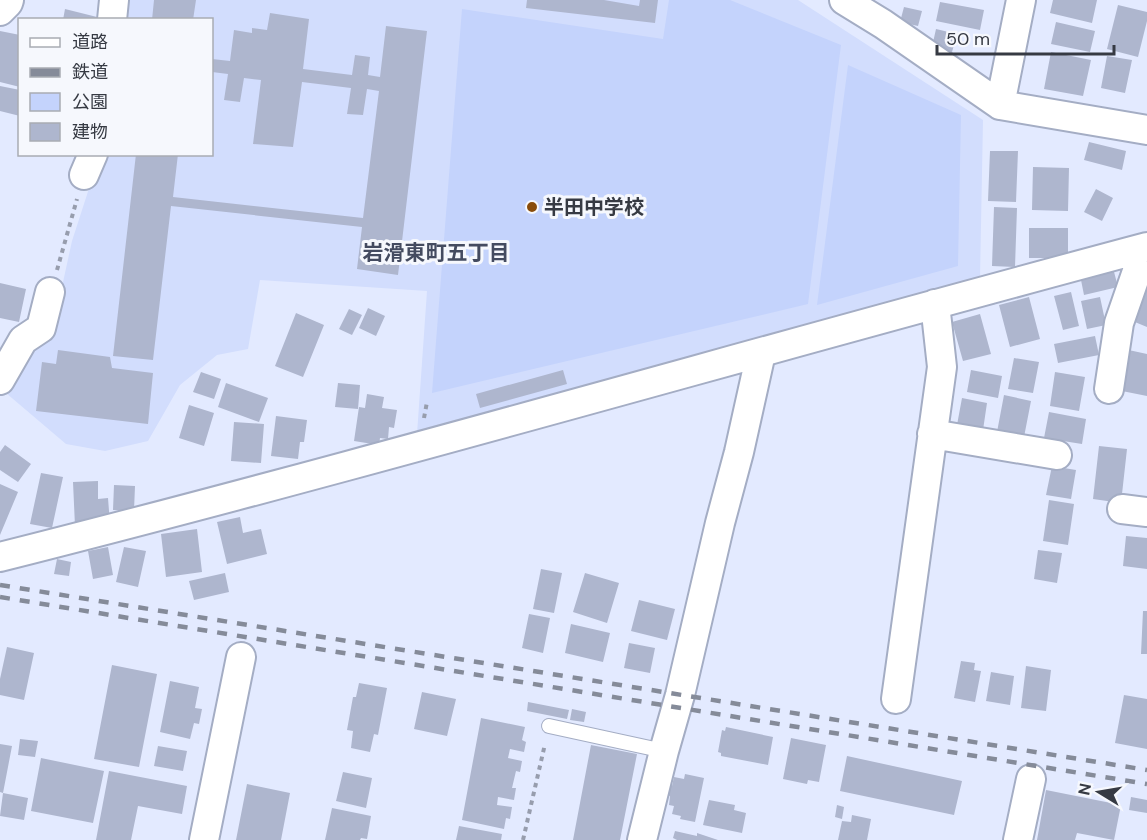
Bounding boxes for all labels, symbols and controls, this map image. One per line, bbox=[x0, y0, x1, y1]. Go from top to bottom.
legend bbox=[18, 18, 213, 156]
scale bar bbox=[937, 18, 1114, 56]
text: 50 m bbox=[946, 27, 990, 51]
text: 道路 bbox=[72, 30, 108, 54]
text: 鉄道 bbox=[72, 60, 108, 84]
text: 公園 bbox=[72, 90, 108, 114]
text: 建物 bbox=[72, 120, 108, 144]
place label: 半田中学校 bbox=[544, 194, 644, 220]
marker: 半田中学校 bbox=[525, 200, 539, 214]
district label: 岩滑東町五丁目 bbox=[363, 239, 510, 267]
north arrow bbox=[1069, 762, 1129, 822]
text: N bbox=[1073, 782, 1096, 797]

